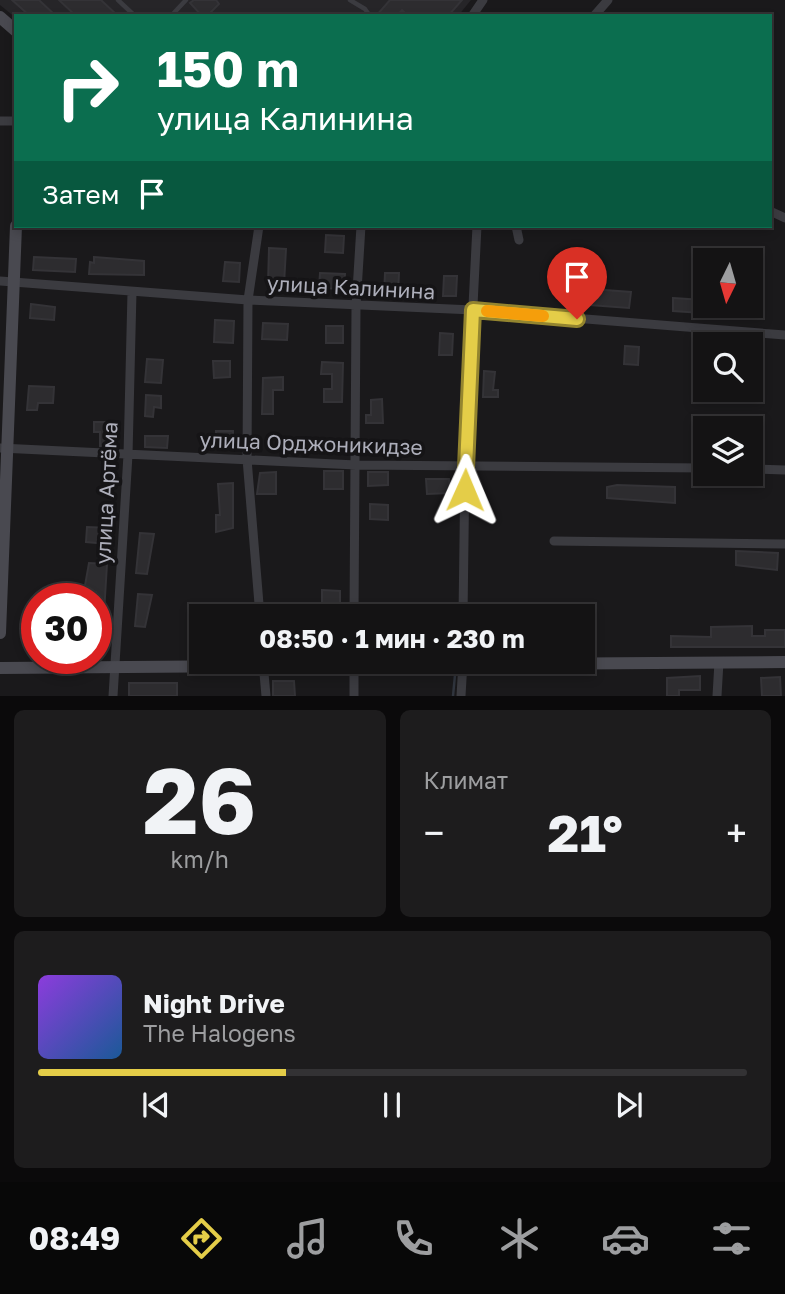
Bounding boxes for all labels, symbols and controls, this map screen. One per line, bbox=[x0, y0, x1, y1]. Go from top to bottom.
text: 150 m bbox=[157, 39, 299, 98]
icon: right bbox=[42, 42, 133, 133]
text: улица Калинина bbox=[157, 99, 414, 137]
icon: arrive bbox=[133, 175, 171, 213]
text: Затем bbox=[42, 179, 119, 210]
pin bbox=[547, 247, 607, 319]
north arrow bbox=[693, 248, 763, 318]
map controls bbox=[693, 248, 763, 486]
icon: arrive bbox=[558, 258, 596, 296]
street label: улица Калинина bbox=[266, 270, 436, 304]
button: search bbox=[693, 332, 763, 402]
button: layers bbox=[693, 416, 763, 486]
street label: улица Артёма bbox=[89, 421, 123, 565]
street label: улица Орджоникидзе bbox=[199, 426, 423, 460]
position arrow bbox=[428, 453, 502, 527]
speed limit sign: 30 bbox=[21, 583, 112, 674]
text: 08:50 · 1 мин · 230 m bbox=[259, 623, 525, 654]
text: 26 bbox=[143, 745, 256, 854]
text: Климат bbox=[424, 766, 508, 794]
text: 21° bbox=[548, 801, 623, 863]
text: − bbox=[424, 810, 444, 855]
text: + bbox=[726, 810, 747, 855]
text: km/h bbox=[170, 845, 229, 873]
text: Night Drive bbox=[143, 988, 285, 1019]
text: The Halogens bbox=[143, 1019, 296, 1047]
icon: previous bbox=[137, 1086, 175, 1124]
icon: pause bbox=[373, 1086, 411, 1124]
icon: next bbox=[610, 1086, 648, 1124]
icon: directions bbox=[177, 1214, 226, 1263]
icon: music bbox=[283, 1214, 332, 1263]
icon: phone bbox=[389, 1214, 438, 1263]
icon: climate bbox=[495, 1214, 544, 1263]
icon: car bbox=[601, 1214, 650, 1263]
icon: filters bbox=[707, 1214, 756, 1263]
text: 08:49 bbox=[29, 1219, 120, 1257]

